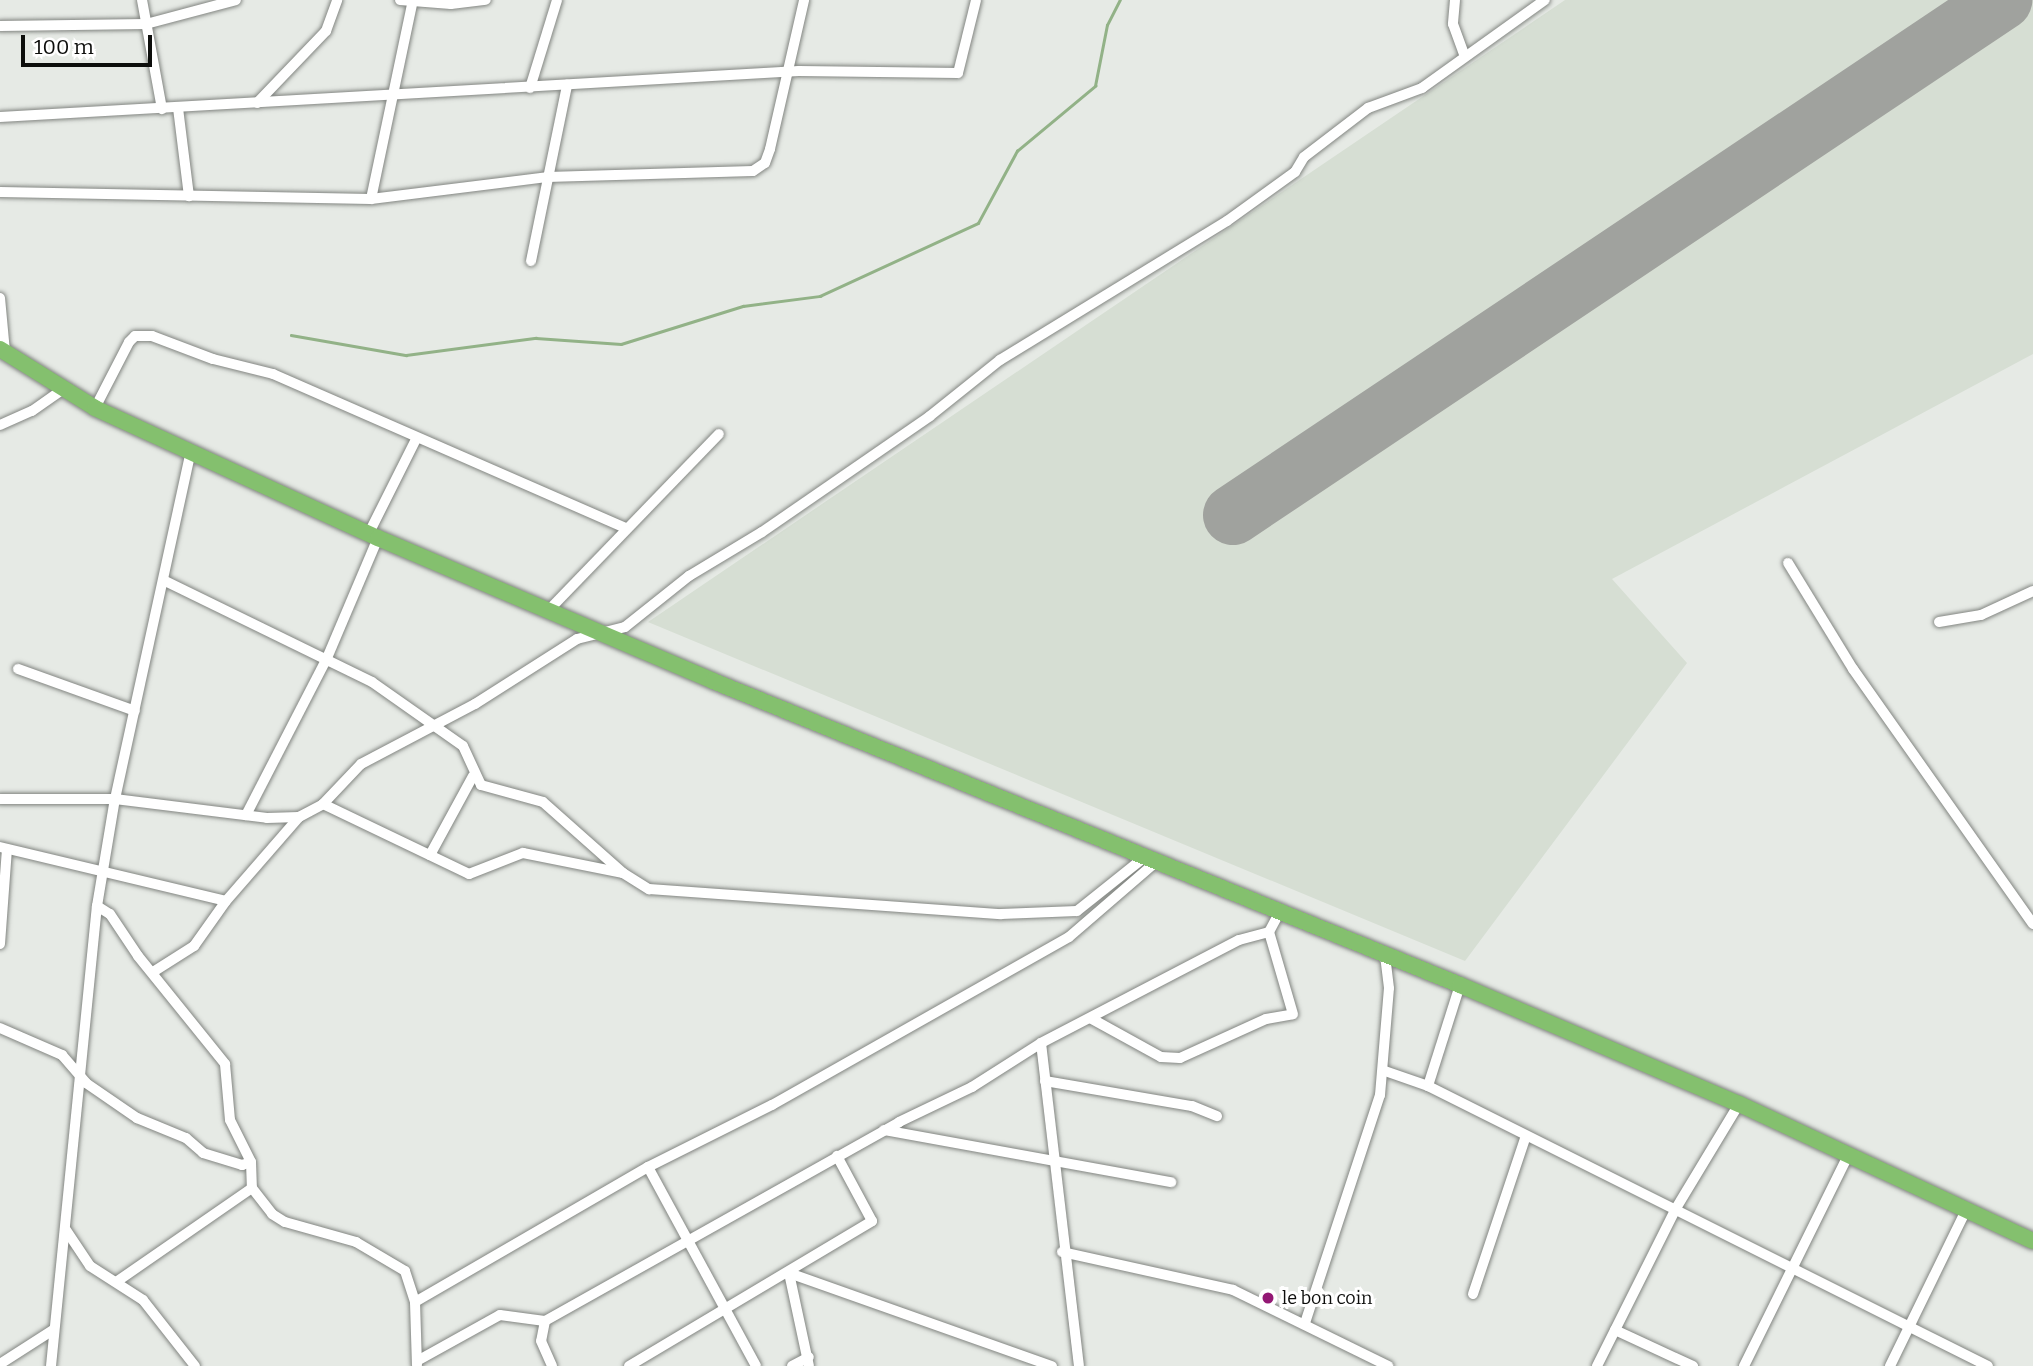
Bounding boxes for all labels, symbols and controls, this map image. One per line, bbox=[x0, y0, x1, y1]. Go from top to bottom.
scale bar bbox=[24, 21, 156, 65]
text: 100 m bbox=[34, 34, 94, 60]
place label: le bon coin bbox=[1282, 1287, 1372, 1309]
marker: le bon coin bbox=[1260, 1290, 1276, 1306]

